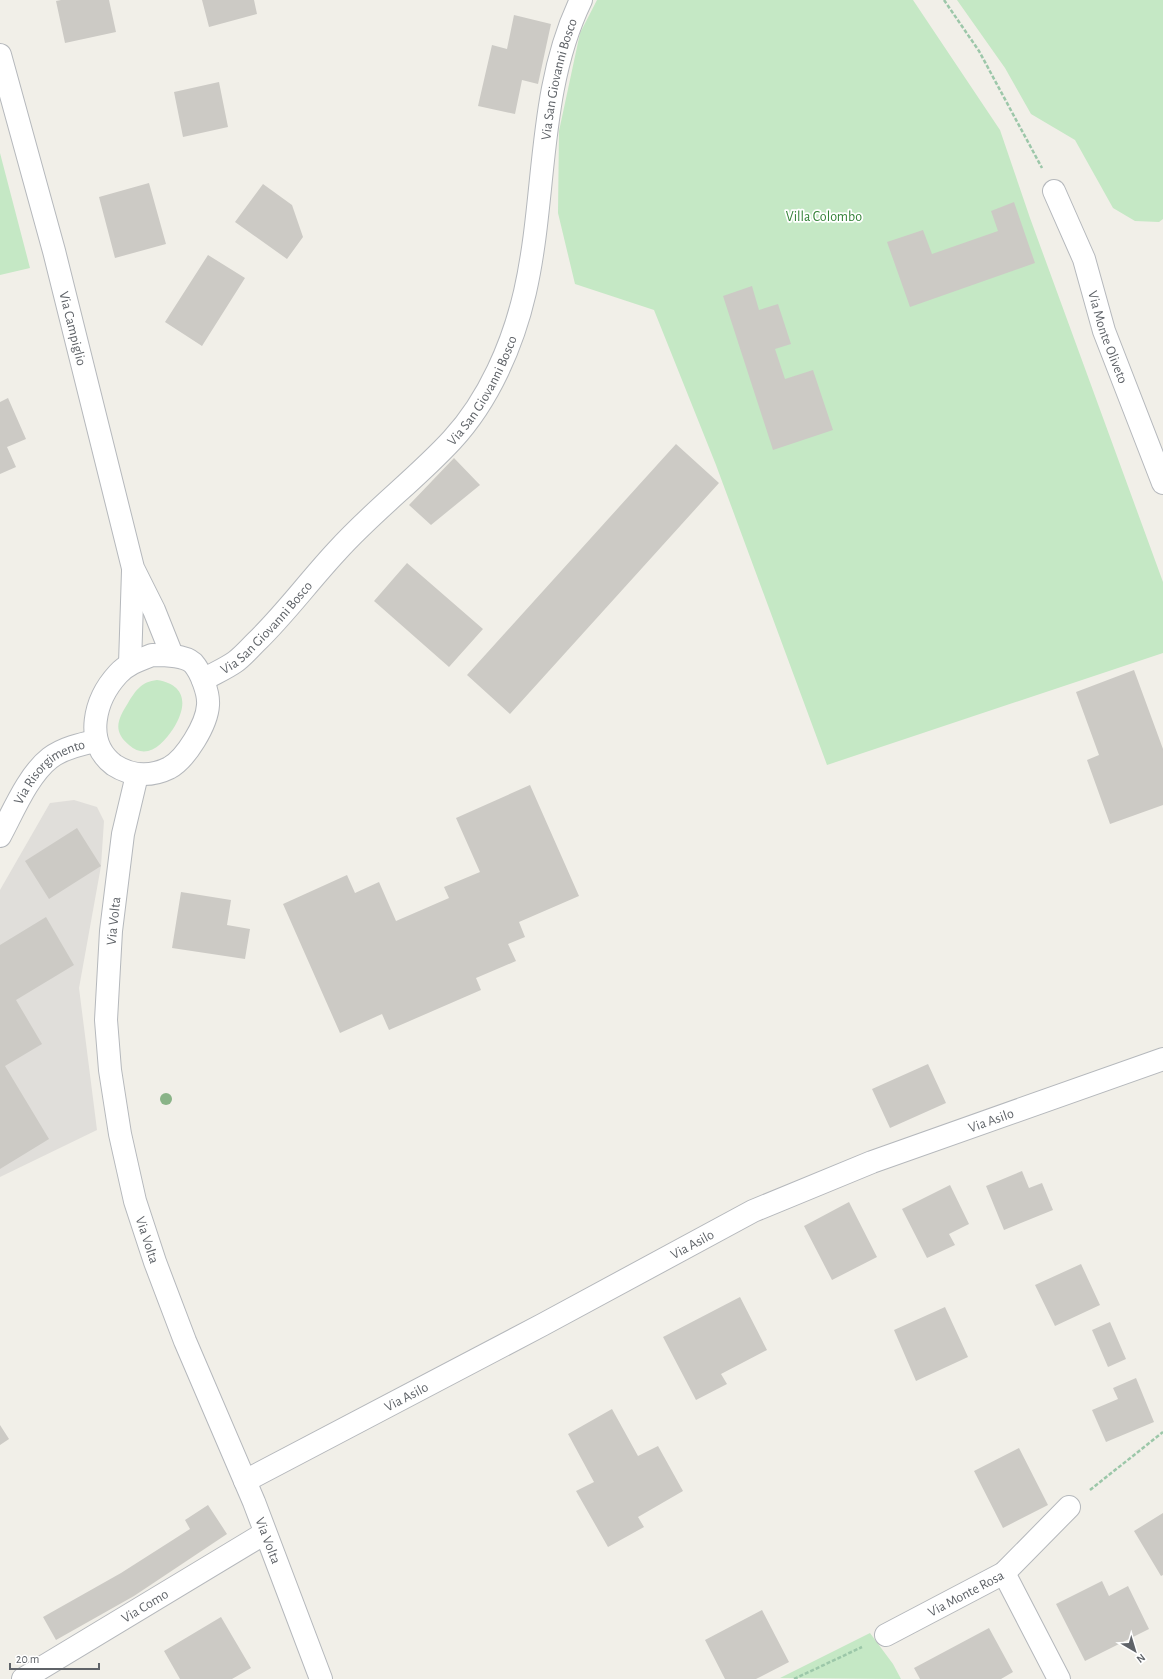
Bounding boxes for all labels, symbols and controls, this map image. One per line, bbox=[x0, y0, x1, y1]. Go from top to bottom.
street label: Via San Giovanni Bosco bbox=[539, 17, 580, 141]
park label: Villa Colombo bbox=[786, 210, 862, 224]
street label: Via Monte Oliveto bbox=[1085, 289, 1130, 386]
street label: Via Campiglio bbox=[56, 290, 88, 367]
street label: Via San Giovanni Bosco bbox=[445, 334, 520, 448]
street label: Via San Giovanni Bosco bbox=[218, 579, 315, 677]
street label: Via Risorgimento bbox=[12, 738, 87, 807]
street label: Via Volta bbox=[104, 896, 124, 946]
street label: Via Asilo bbox=[967, 1106, 1016, 1135]
street label: Via Volta bbox=[133, 1215, 161, 1266]
street label: Via Asilo bbox=[668, 1227, 717, 1262]
street label: Via Asilo bbox=[382, 1380, 431, 1414]
street label: Via Volta bbox=[252, 1515, 283, 1566]
street label: Via Monte Rosa bbox=[926, 1568, 1007, 1620]
street label: Via Como bbox=[119, 1587, 171, 1626]
north arrow bbox=[1115, 1631, 1155, 1671]
scale bar bbox=[10, 1645, 99, 1671]
text: N bbox=[1134, 1652, 1147, 1665]
text: 20 m bbox=[16, 1653, 39, 1665]

